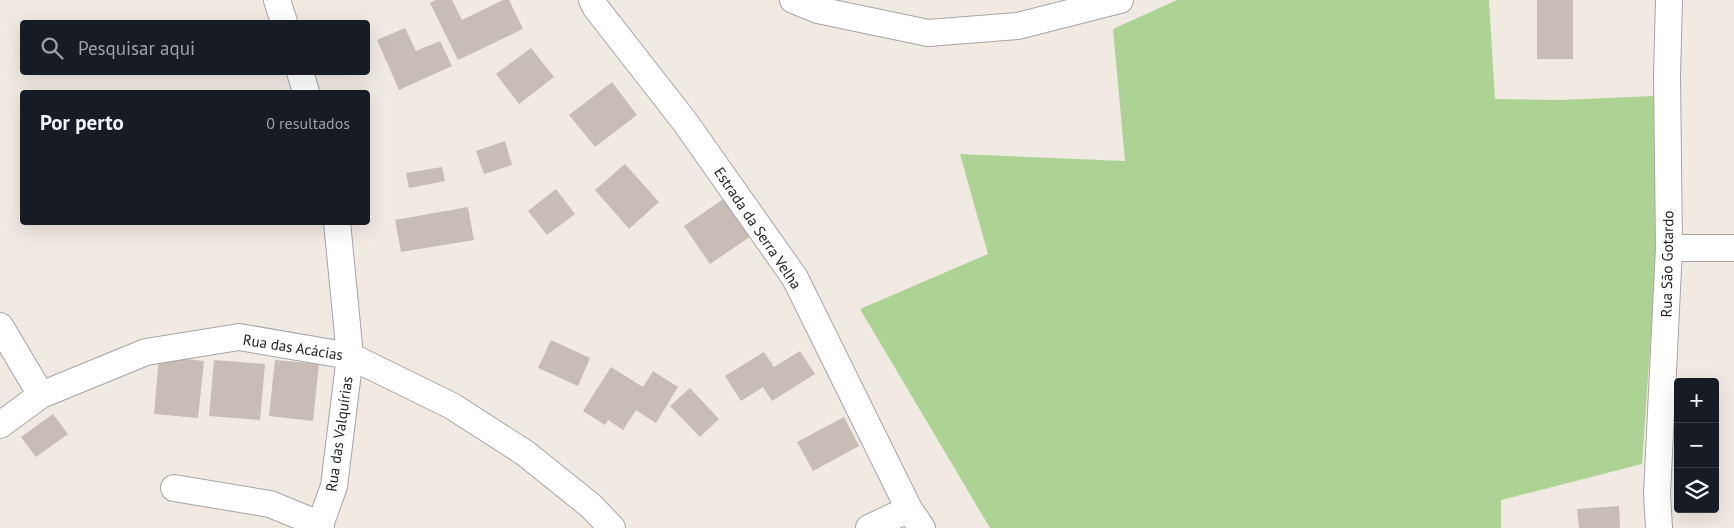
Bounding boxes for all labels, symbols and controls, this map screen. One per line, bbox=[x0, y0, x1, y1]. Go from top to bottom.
search box bbox=[20, 20, 370, 75]
icon: search bbox=[38, 34, 66, 62]
text: Pesquisar aqui bbox=[78, 36, 195, 60]
text: Por perto bbox=[40, 109, 124, 136]
text: 0 resultados bbox=[266, 113, 350, 133]
street label: Estrada da Serra Velha bbox=[710, 163, 806, 293]
street label: Rua São Gotardo bbox=[1657, 210, 1677, 318]
street label: Rua das Acácias bbox=[242, 330, 344, 364]
street label: Rua das Valquírias bbox=[321, 375, 357, 493]
map controls bbox=[1674, 378, 1719, 513]
button: + bbox=[1674, 378, 1719, 423]
button: − bbox=[1674, 423, 1719, 468]
button: layers bbox=[1674, 468, 1719, 513]

